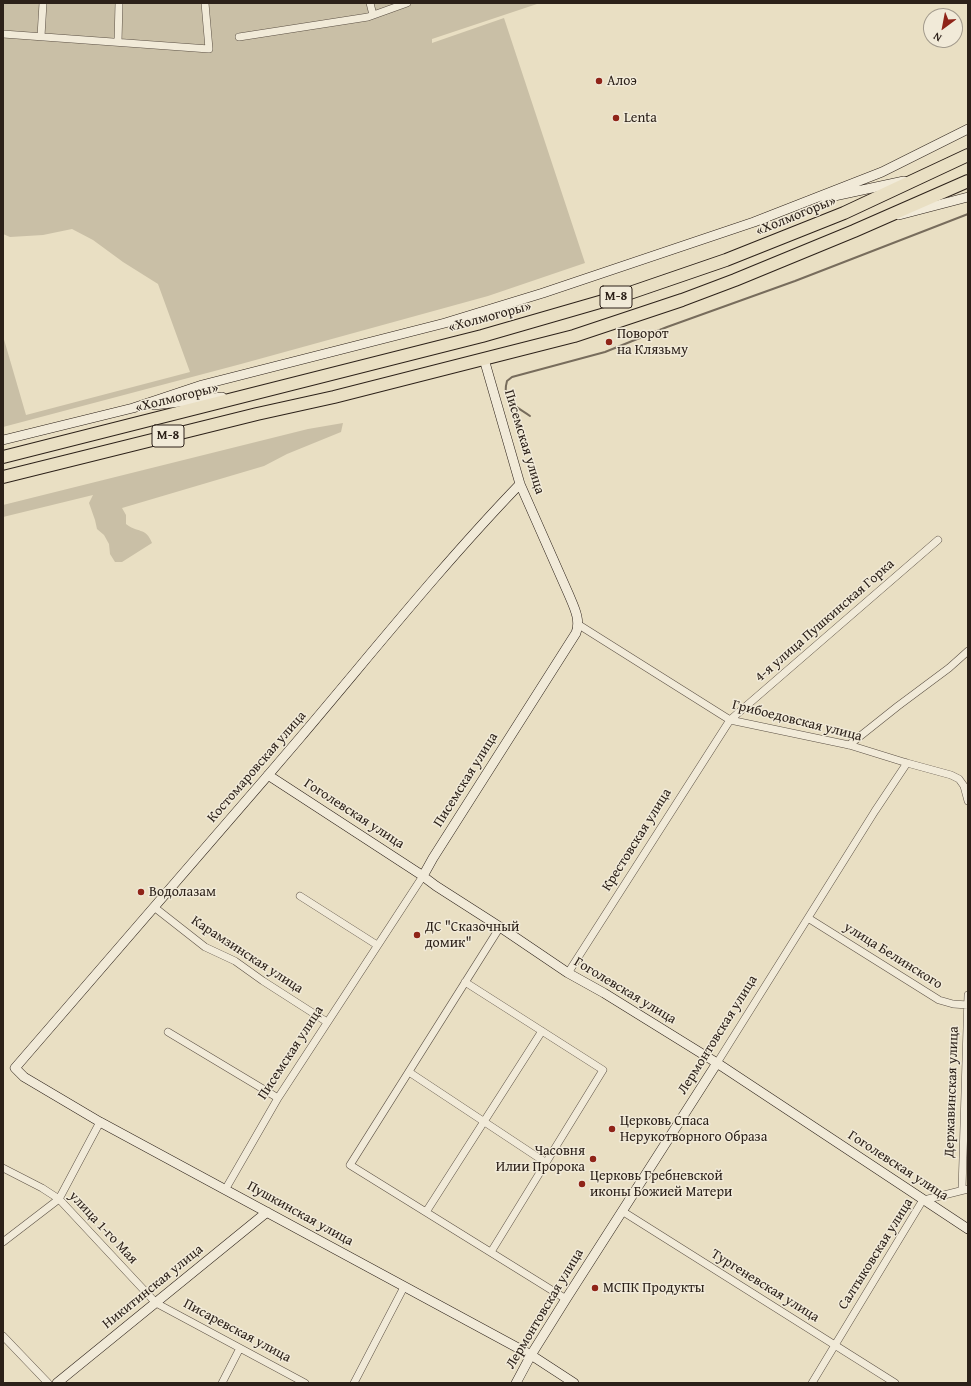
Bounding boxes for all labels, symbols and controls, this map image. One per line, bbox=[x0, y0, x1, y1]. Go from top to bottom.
north arrow bbox=[923, 8, 963, 48]
text: N bbox=[930, 29, 945, 46]
place label: Алоэ bbox=[607, 73, 637, 89]
marker: Алоэ bbox=[594, 76, 604, 86]
place label: Lenta bbox=[624, 110, 657, 126]
marker: Lenta bbox=[611, 113, 621, 123]
street label: «Холмогоры» bbox=[753, 192, 839, 240]
road number: М-8 bbox=[600, 286, 632, 308]
street label: «Холмогоры» bbox=[447, 298, 533, 336]
place label: Поворот на Клязьму bbox=[617, 326, 688, 358]
marker: Поворот на Клязьму bbox=[604, 337, 614, 347]
street label: «Холмогоры» bbox=[134, 380, 220, 416]
street label: Писемская улица bbox=[500, 388, 548, 496]
road number: М-8 bbox=[152, 425, 184, 447]
street label: 4-я улица Пушкинская Горка bbox=[752, 556, 898, 686]
street label: Грибоедовская улица bbox=[730, 697, 864, 745]
street label: Костомаровская улица bbox=[204, 708, 310, 826]
street label: Писемская улица bbox=[430, 730, 502, 830]
street label: Гоголевская улица bbox=[301, 775, 407, 853]
street label: Крестовская улица bbox=[599, 786, 675, 894]
place label: Водолазам bbox=[149, 884, 216, 900]
marker: Водолазам bbox=[136, 887, 146, 897]
street label: Карамзинская улица bbox=[188, 913, 306, 997]
place label: ДС "Сказочный домик" bbox=[425, 919, 519, 952]
street label: улица Белинского bbox=[841, 919, 945, 993]
marker: ДС "Сказочный домик" bbox=[412, 930, 422, 940]
street label: Гоголевская улица bbox=[571, 954, 679, 1028]
street label: Лермонтовская улица bbox=[675, 972, 761, 1098]
street label: Писемская улица bbox=[254, 1003, 328, 1103]
street label: Державинская улица bbox=[941, 1026, 963, 1158]
place label: Церковь Спаса Нерукотворного Образа bbox=[620, 1113, 767, 1146]
marker: Церковь Спаса Нерукотворного Образа bbox=[607, 1124, 617, 1134]
street label: Гоголевская улица bbox=[845, 1127, 951, 1205]
place label: Часовня Илии Пророка bbox=[496, 1143, 585, 1176]
marker: Часовня Илии Пророка bbox=[588, 1154, 598, 1164]
place label: Церковь Гребневской иконы Божией Матери bbox=[590, 1168, 732, 1200]
street label: Пушкинская улица bbox=[244, 1178, 356, 1250]
marker: Церковь Гребневской иконы Божией Матери bbox=[577, 1179, 587, 1189]
street label: улица 1-го Мая bbox=[65, 1188, 141, 1268]
street label: Салтыковская улица bbox=[835, 1195, 917, 1313]
street label: Никитинская улица bbox=[99, 1241, 207, 1333]
street label: Лермонтовская улица bbox=[502, 1246, 588, 1372]
street label: Тургеневская улица bbox=[708, 1246, 822, 1326]
place label: МСПК Продукты bbox=[603, 1280, 705, 1296]
marker: МСПК Продукты bbox=[590, 1283, 600, 1293]
street label: Писаревская улица bbox=[180, 1296, 294, 1366]

